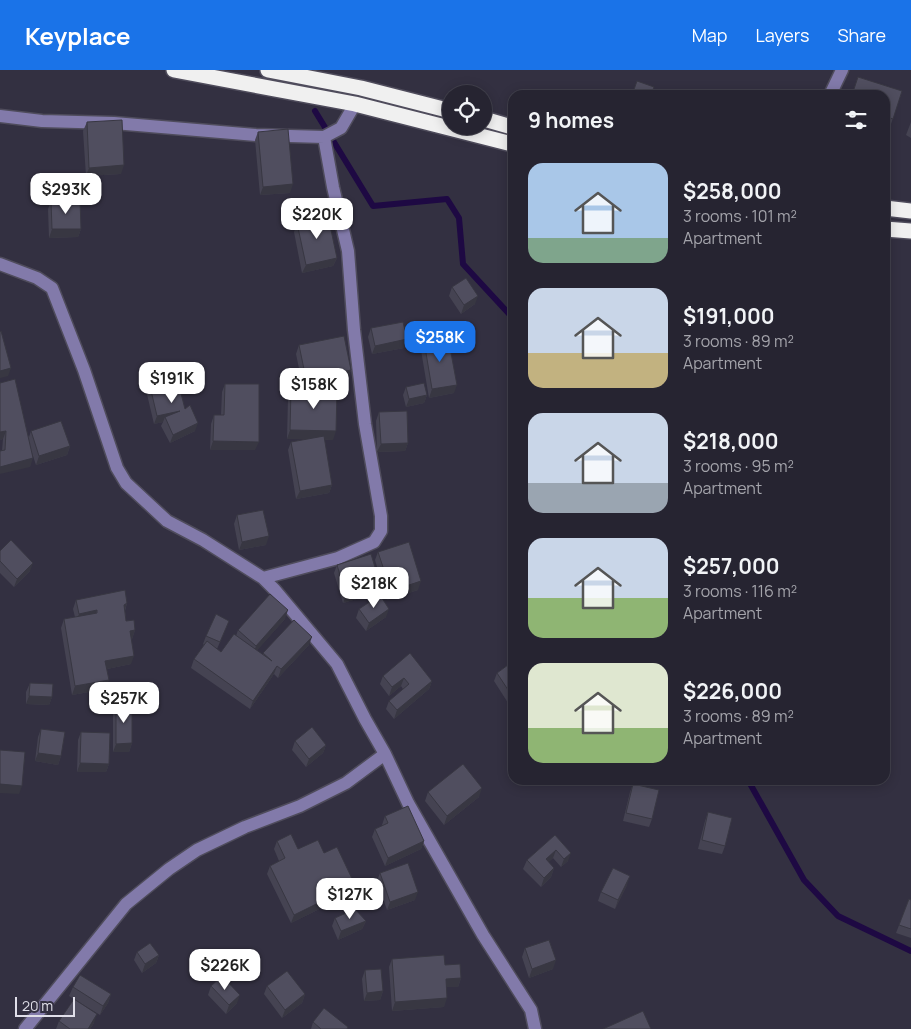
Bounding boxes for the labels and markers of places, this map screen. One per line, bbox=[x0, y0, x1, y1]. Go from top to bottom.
pin: $293K bbox=[31, 172, 101, 215]
pin: $220K bbox=[282, 198, 352, 240]
pin: $258K bbox=[405, 320, 475, 363]
pin: $191K bbox=[137, 362, 207, 404]
pin: $158K bbox=[279, 368, 349, 410]
pin: $218K bbox=[339, 566, 409, 609]
pin: $257K bbox=[89, 682, 159, 724]
pin: $127K bbox=[315, 878, 385, 920]
pin: $226K bbox=[190, 948, 260, 991]

